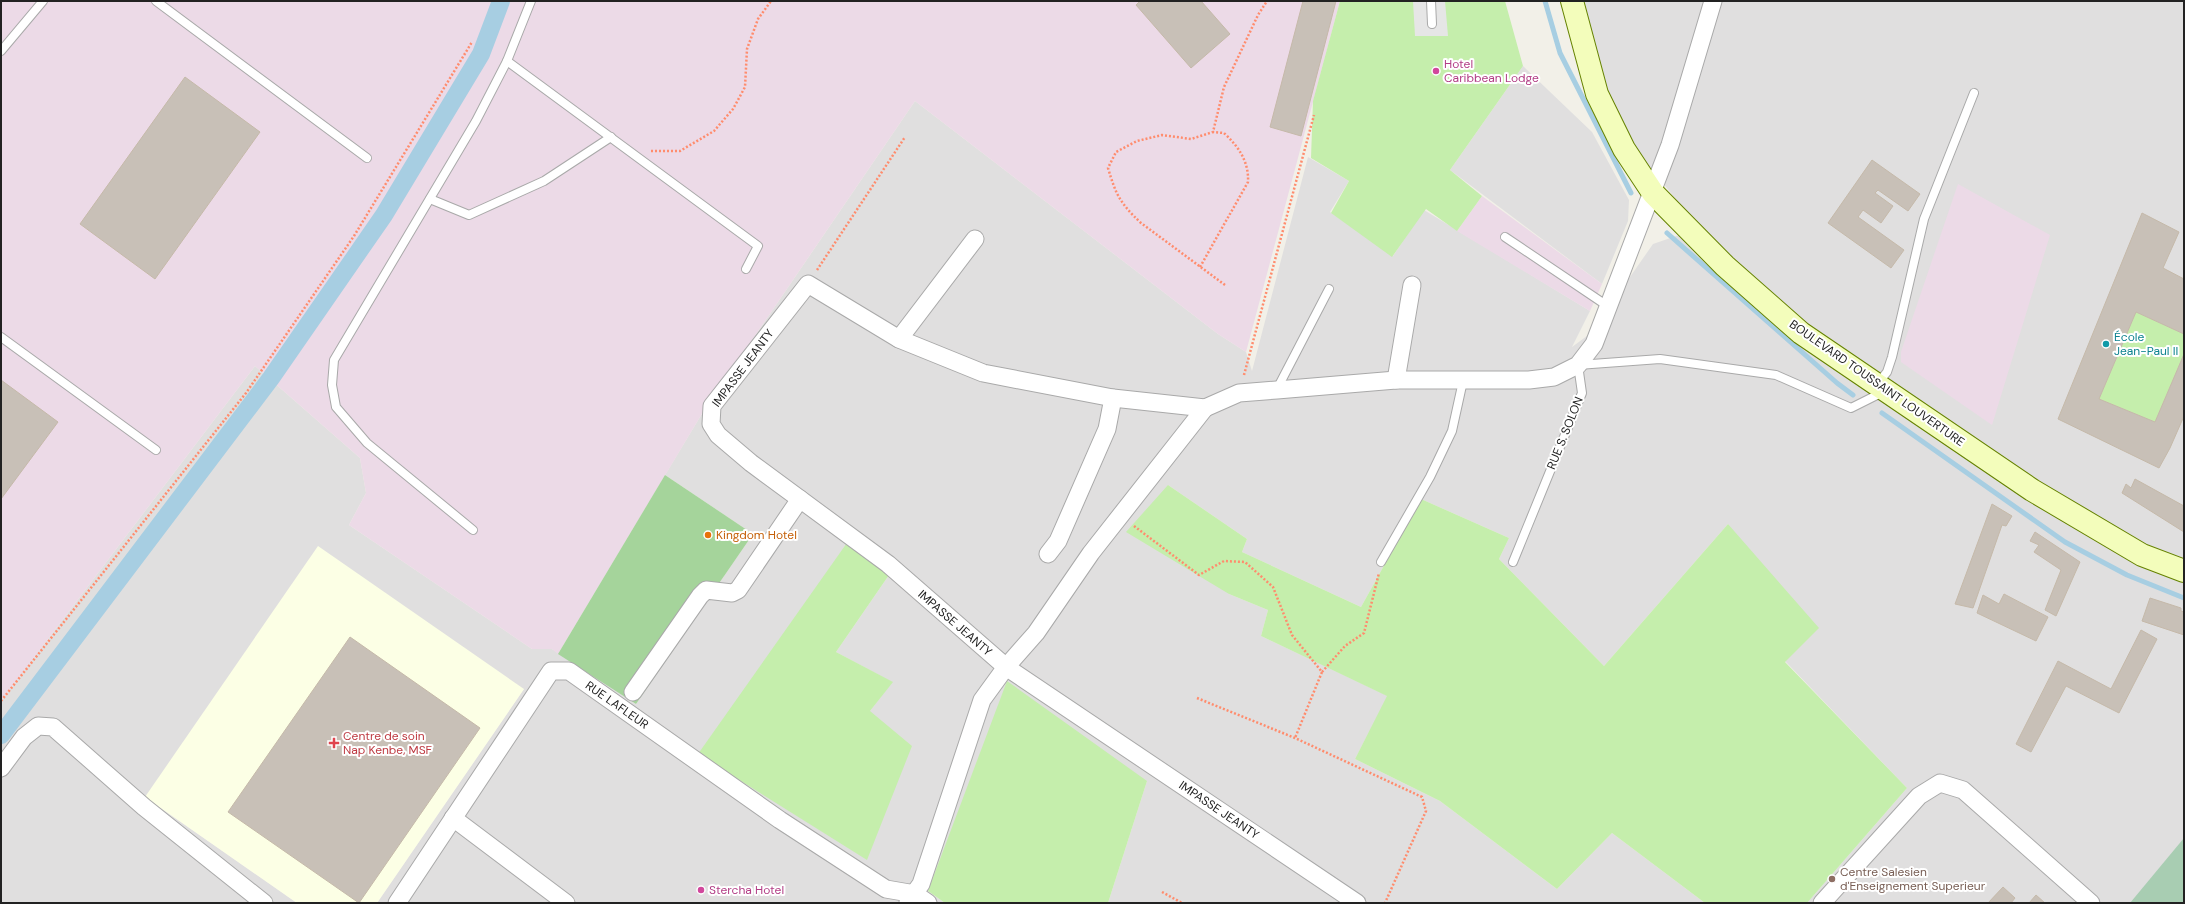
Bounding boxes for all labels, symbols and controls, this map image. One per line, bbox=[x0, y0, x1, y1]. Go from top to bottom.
place label: Hotel Caribbean Lodge bbox=[1444, 56, 1539, 86]
marker: Hotel Caribbean Lodge bbox=[1431, 66, 1441, 76]
street label: BOULEVARD TOUSSAINT LOUVERTURE bbox=[1786, 316, 1968, 450]
street label: IMPASSE JEANTY bbox=[708, 326, 778, 410]
place label: École Jean-Paul II bbox=[2114, 329, 2178, 359]
marker: École Jean-Paul II bbox=[2101, 339, 2111, 349]
street label: RUE S. SOLON bbox=[1543, 394, 1587, 472]
place label: Kingdom Hotel bbox=[716, 527, 797, 543]
marker: Kingdom Hotel bbox=[703, 530, 713, 540]
street label: IMPASSE JEANTY bbox=[914, 586, 996, 660]
street label: RUE LAFLEUR bbox=[582, 677, 652, 733]
place label: Centre de soin Nap Kenbe, MSF bbox=[343, 728, 433, 758]
marker: Centre de soin Nap Kenbe, MSF bbox=[328, 737, 340, 749]
street label: IMPASSE JEANTY bbox=[1176, 777, 1262, 843]
place label: Centre Salesien d'Enseignement Superieur bbox=[1840, 864, 1986, 894]
marker: Centre Salesien d'Enseignement Superieur bbox=[1827, 874, 1837, 884]
place label: Stercha Hotel bbox=[709, 882, 784, 898]
marker: Stercha Hotel bbox=[696, 885, 706, 895]

